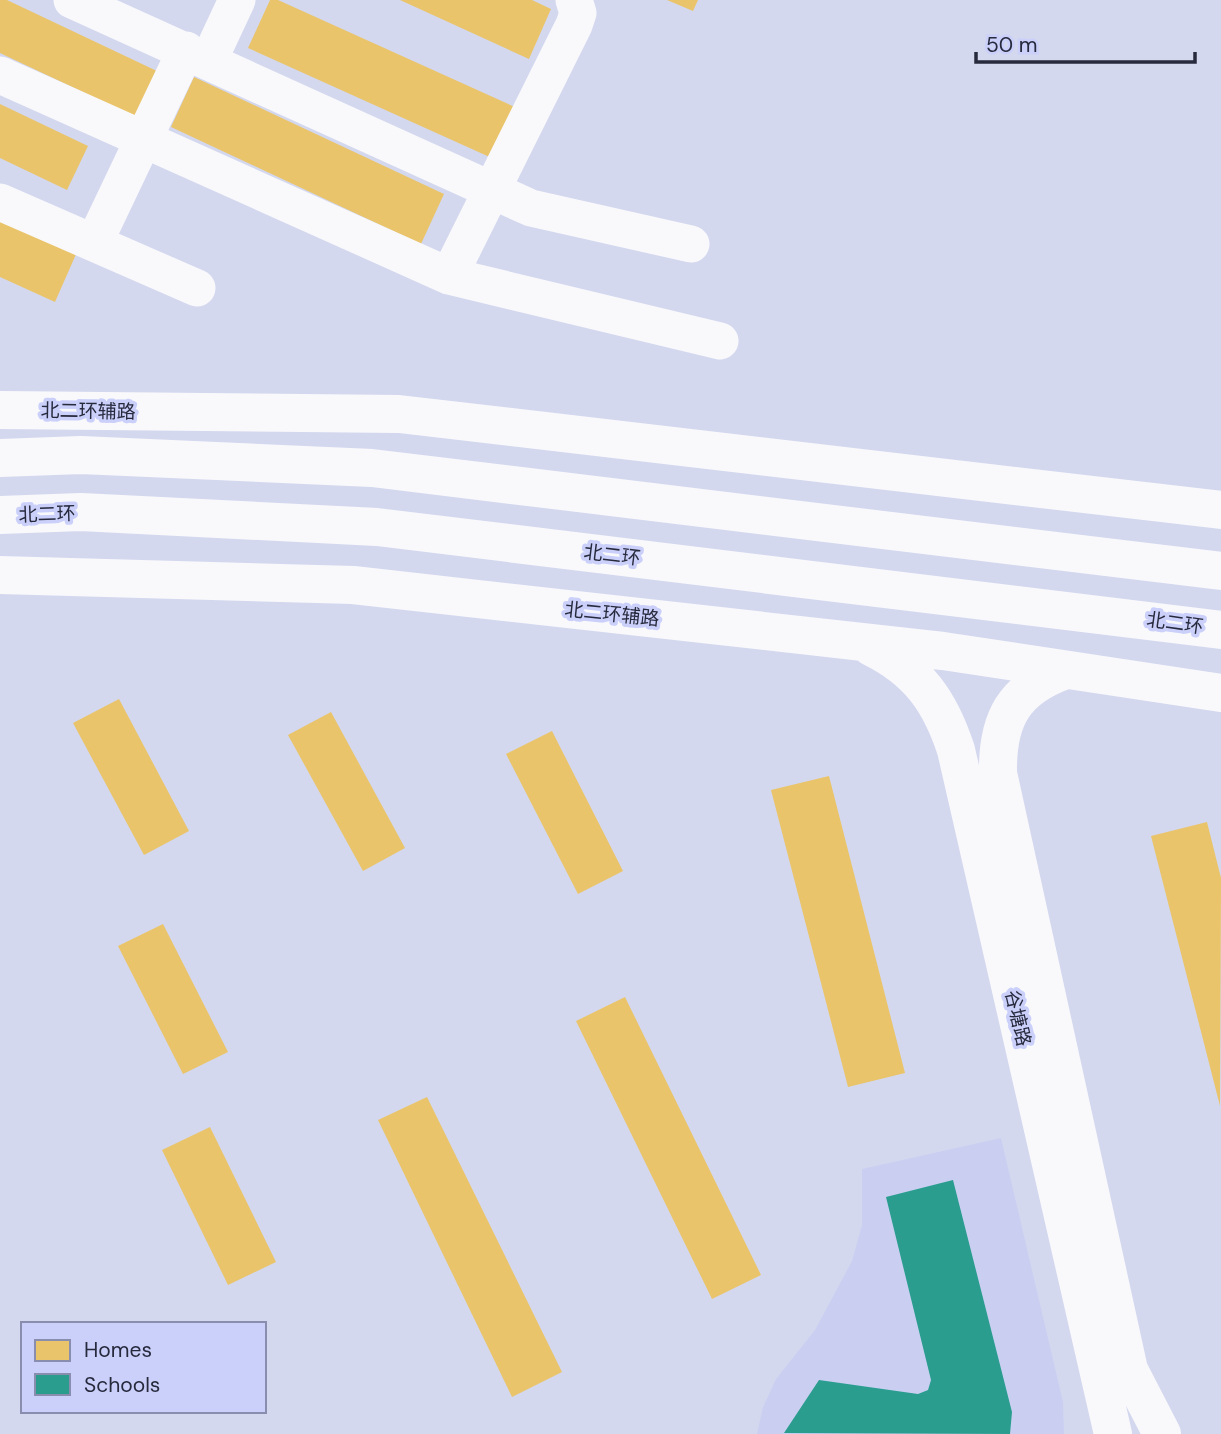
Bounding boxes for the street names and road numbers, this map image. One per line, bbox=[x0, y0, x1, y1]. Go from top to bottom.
street label: 北二环辅路 bbox=[40, 398, 136, 424]
street label: 北二环 bbox=[18, 501, 76, 527]
street label: 北二环 bbox=[582, 539, 642, 571]
street label: 北二环辅路 bbox=[563, 597, 661, 631]
street label: 北二环 bbox=[1145, 607, 1205, 639]
street label: 谷塘路 bbox=[999, 987, 1037, 1049]

